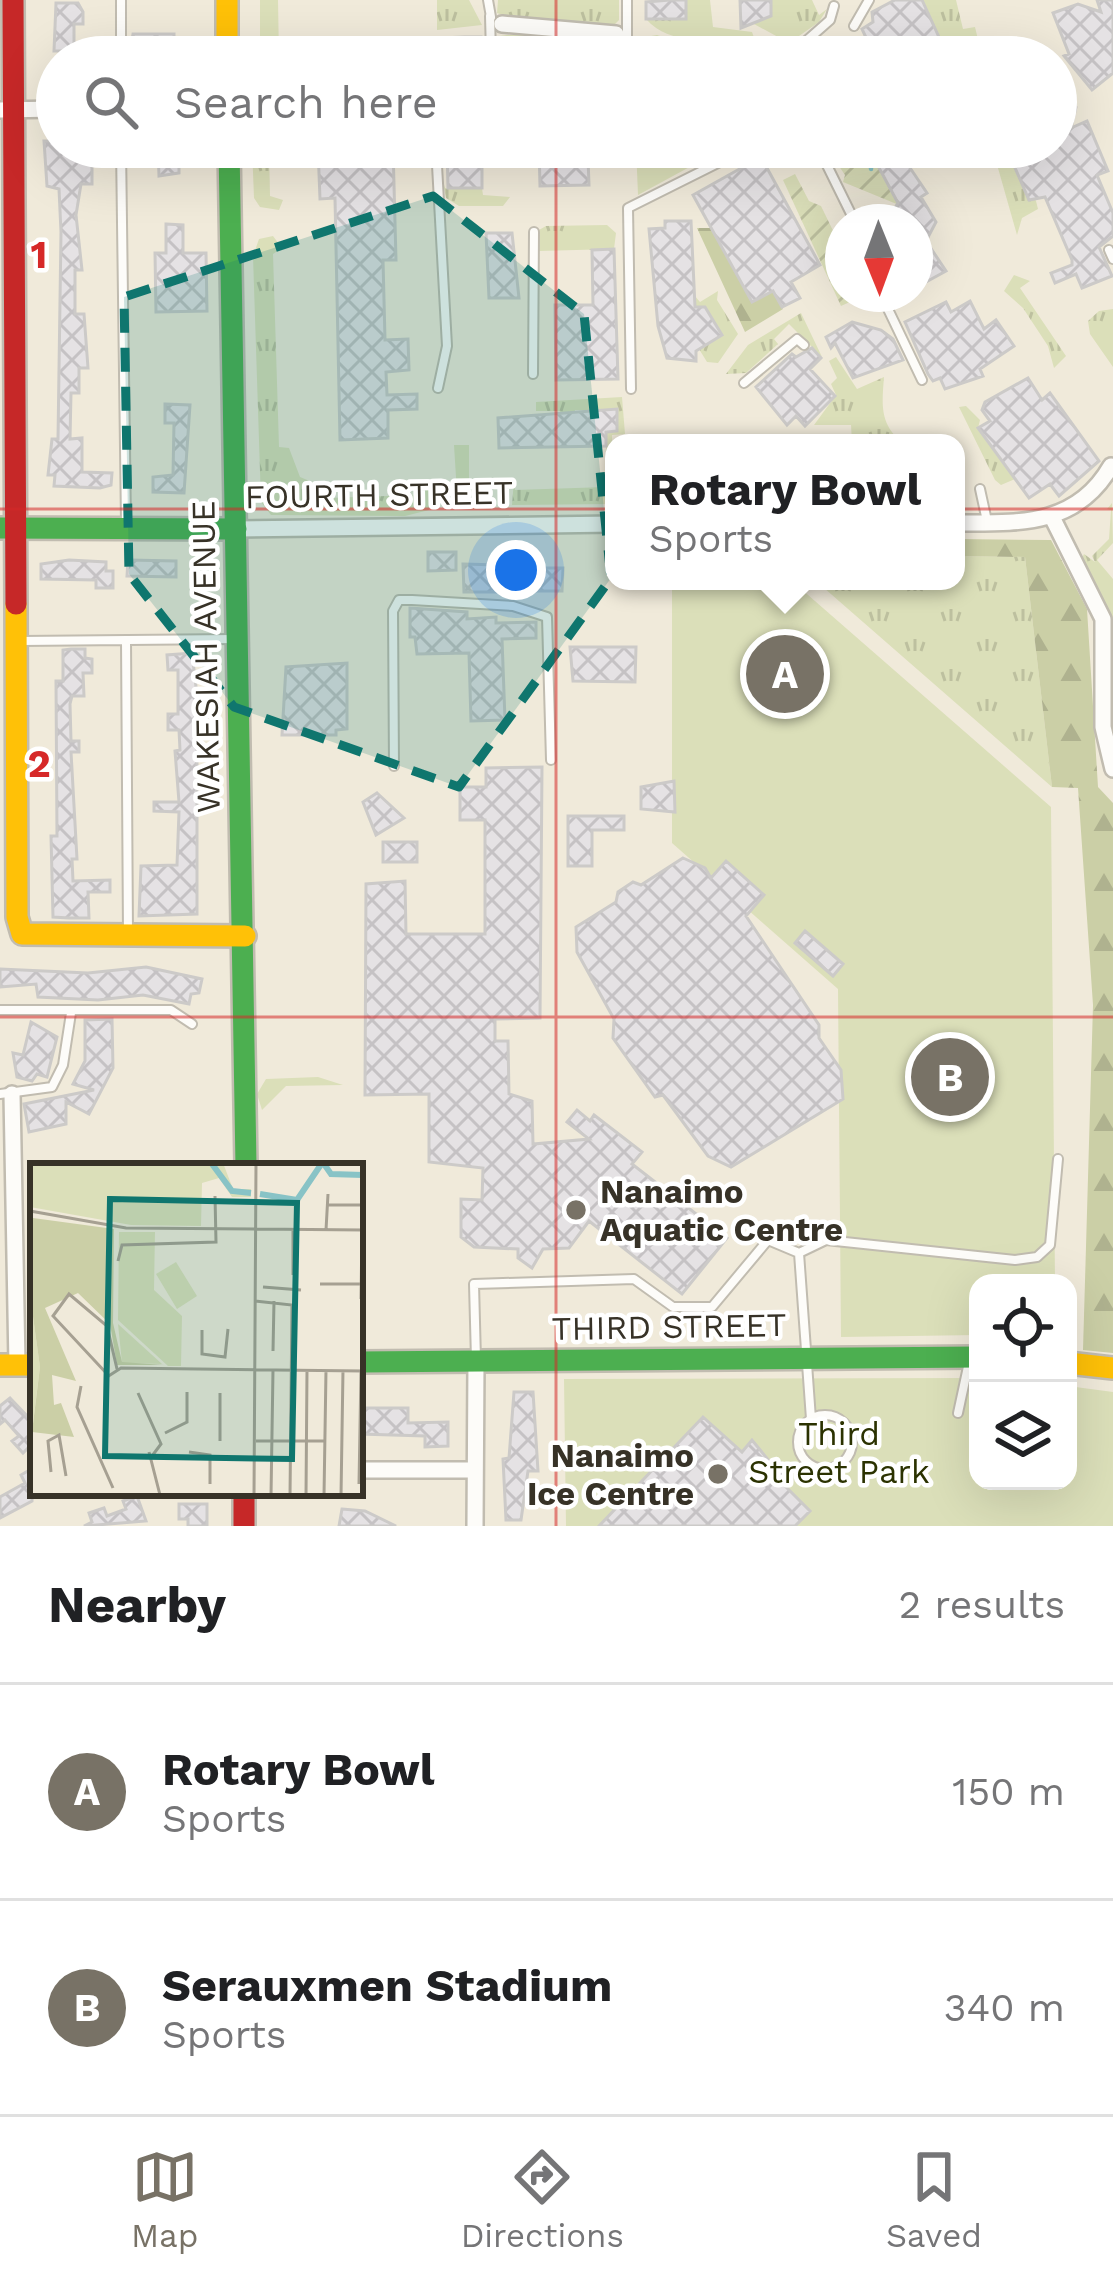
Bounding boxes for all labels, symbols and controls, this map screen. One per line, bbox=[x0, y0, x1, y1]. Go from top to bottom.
search box bbox=[36, 36, 1077, 168]
icon: search bbox=[78, 69, 144, 135]
text: Search here bbox=[174, 76, 438, 129]
north arrow bbox=[825, 204, 933, 312]
text: 1 bbox=[31, 232, 47, 277]
popup bbox=[605, 434, 965, 590]
text: Rotary Bowl bbox=[649, 463, 921, 516]
street label: FOURTH STREET bbox=[244, 473, 514, 516]
street label: WAKESIAH AVENUE bbox=[183, 500, 228, 814]
text: Sports bbox=[649, 516, 773, 561]
your location bbox=[486, 540, 546, 600]
pin: A bbox=[746, 629, 824, 719]
text: 2 bbox=[27, 741, 51, 786]
pin: B bbox=[911, 1032, 989, 1122]
inset map bbox=[30, 1163, 363, 1496]
place label: Nanaimo Aquatic Centre bbox=[600, 1172, 843, 1249]
marker: Nanaimo Aquatic Centre bbox=[563, 1197, 589, 1223]
map controls bbox=[969, 1274, 1077, 1490]
button: locate bbox=[969, 1274, 1077, 1382]
street label: THIRD STREET bbox=[551, 1305, 787, 1348]
button: layers bbox=[969, 1382, 1077, 1490]
park label: Third Street Park bbox=[748, 1414, 930, 1491]
place label: Nanaimo Ice Centre bbox=[527, 1436, 694, 1513]
marker: Nanaimo Ice Centre bbox=[705, 1461, 731, 1487]
text: Nearby bbox=[48, 1575, 226, 1634]
text: 2 results bbox=[899, 1582, 1065, 1627]
text: Rotary Bowl bbox=[162, 1743, 435, 1796]
text: A bbox=[74, 1769, 100, 1814]
text: 150 m bbox=[952, 1769, 1065, 1814]
text: Sports bbox=[162, 1796, 286, 1841]
text: Serauxmen Stadium bbox=[162, 1959, 612, 2012]
text: B bbox=[74, 1985, 100, 2030]
text: 340 m bbox=[944, 1985, 1065, 2030]
text: Sports bbox=[162, 2012, 286, 2057]
tab: Map bbox=[131, 2144, 198, 2255]
tab: Directions bbox=[461, 2144, 624, 2255]
tab: Saved bbox=[886, 2144, 982, 2255]

